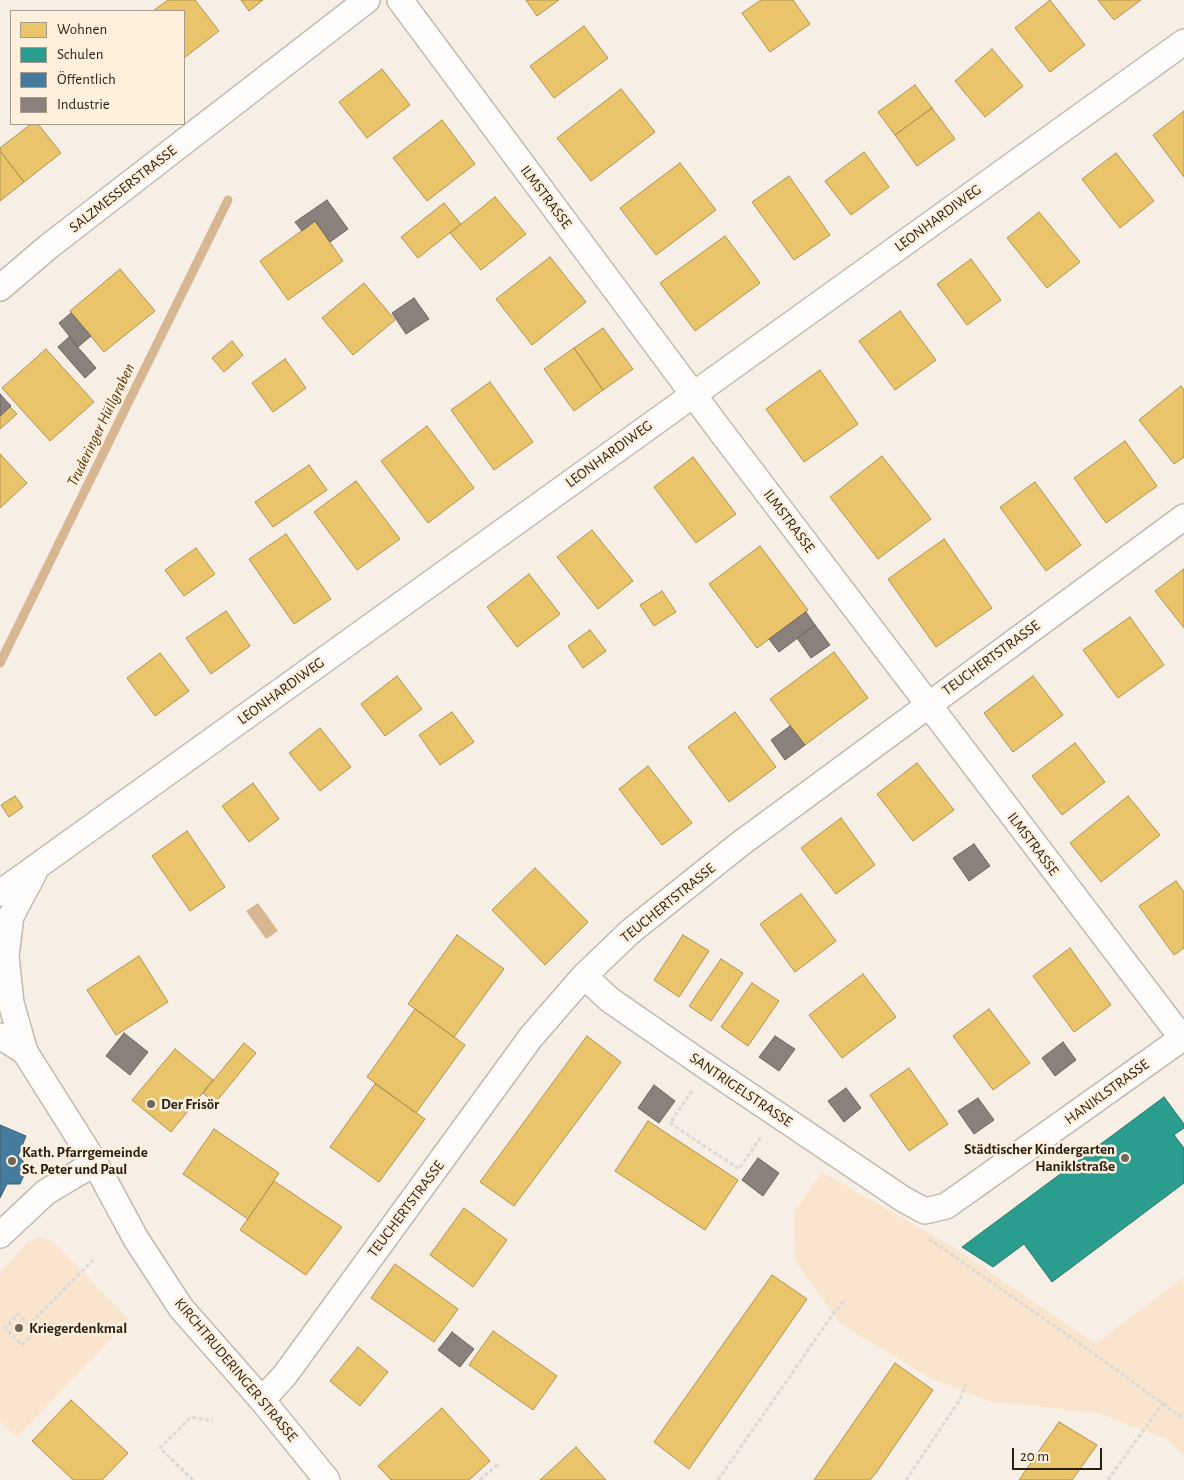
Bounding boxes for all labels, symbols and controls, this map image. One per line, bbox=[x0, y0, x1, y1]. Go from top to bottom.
legend bbox=[10, 10, 185, 125]
text: Wohnen bbox=[57, 22, 107, 37]
text: Schulen bbox=[57, 47, 103, 62]
text: Öffentlich bbox=[57, 72, 116, 87]
text: Industrie bbox=[57, 97, 110, 112]
street label: SALZMESSERSTRASSE bbox=[66, 142, 180, 236]
street label: ILMSTRASSE bbox=[516, 162, 576, 232]
street label: LEONHARDIWEG bbox=[891, 180, 985, 256]
water label: Truderinger Hüllgraben bbox=[63, 360, 139, 490]
street label: LEONHARDIWEG bbox=[562, 416, 656, 492]
street label: ILMSTRASSE bbox=[759, 486, 819, 556]
street label: TEUCHERTSTRASSE bbox=[938, 616, 1044, 700]
street label: LEONHARDIWEG bbox=[234, 653, 328, 729]
street label: ILMSTRASSE bbox=[1003, 809, 1063, 879]
street label: TEUCHERTSTRASSE bbox=[617, 859, 719, 947]
street label: SANTRIGELSTRASSE bbox=[686, 1049, 796, 1131]
street label: HANIKLSTRASSE bbox=[1061, 1055, 1153, 1129]
place label: Der Frisör bbox=[161, 1095, 219, 1113]
marker: Der Frisör bbox=[145, 1098, 157, 1110]
place label: Städtischer Kindergarten Haniklstraße bbox=[964, 1140, 1115, 1175]
place label: Kath. Pfarrgemeinde St. Peter und Paul bbox=[22, 1143, 148, 1178]
marker: Städtischer Kindergarten Haniklstraße bbox=[1119, 1152, 1131, 1164]
marker: Kath. Pfarrgemeinde St. Peter und Paul bbox=[6, 1155, 18, 1167]
street label: TEUCHERTSTRASSE bbox=[364, 1157, 448, 1261]
street label: KIRCHTRUDERINGER STRASSE bbox=[171, 1295, 301, 1445]
place label: Kriegerdenkmal bbox=[29, 1319, 127, 1337]
marker: Kriegerdenkmal bbox=[13, 1322, 25, 1334]
scale bar bbox=[1014, 1438, 1104, 1470]
text: 20 m bbox=[1020, 1449, 1049, 1464]

